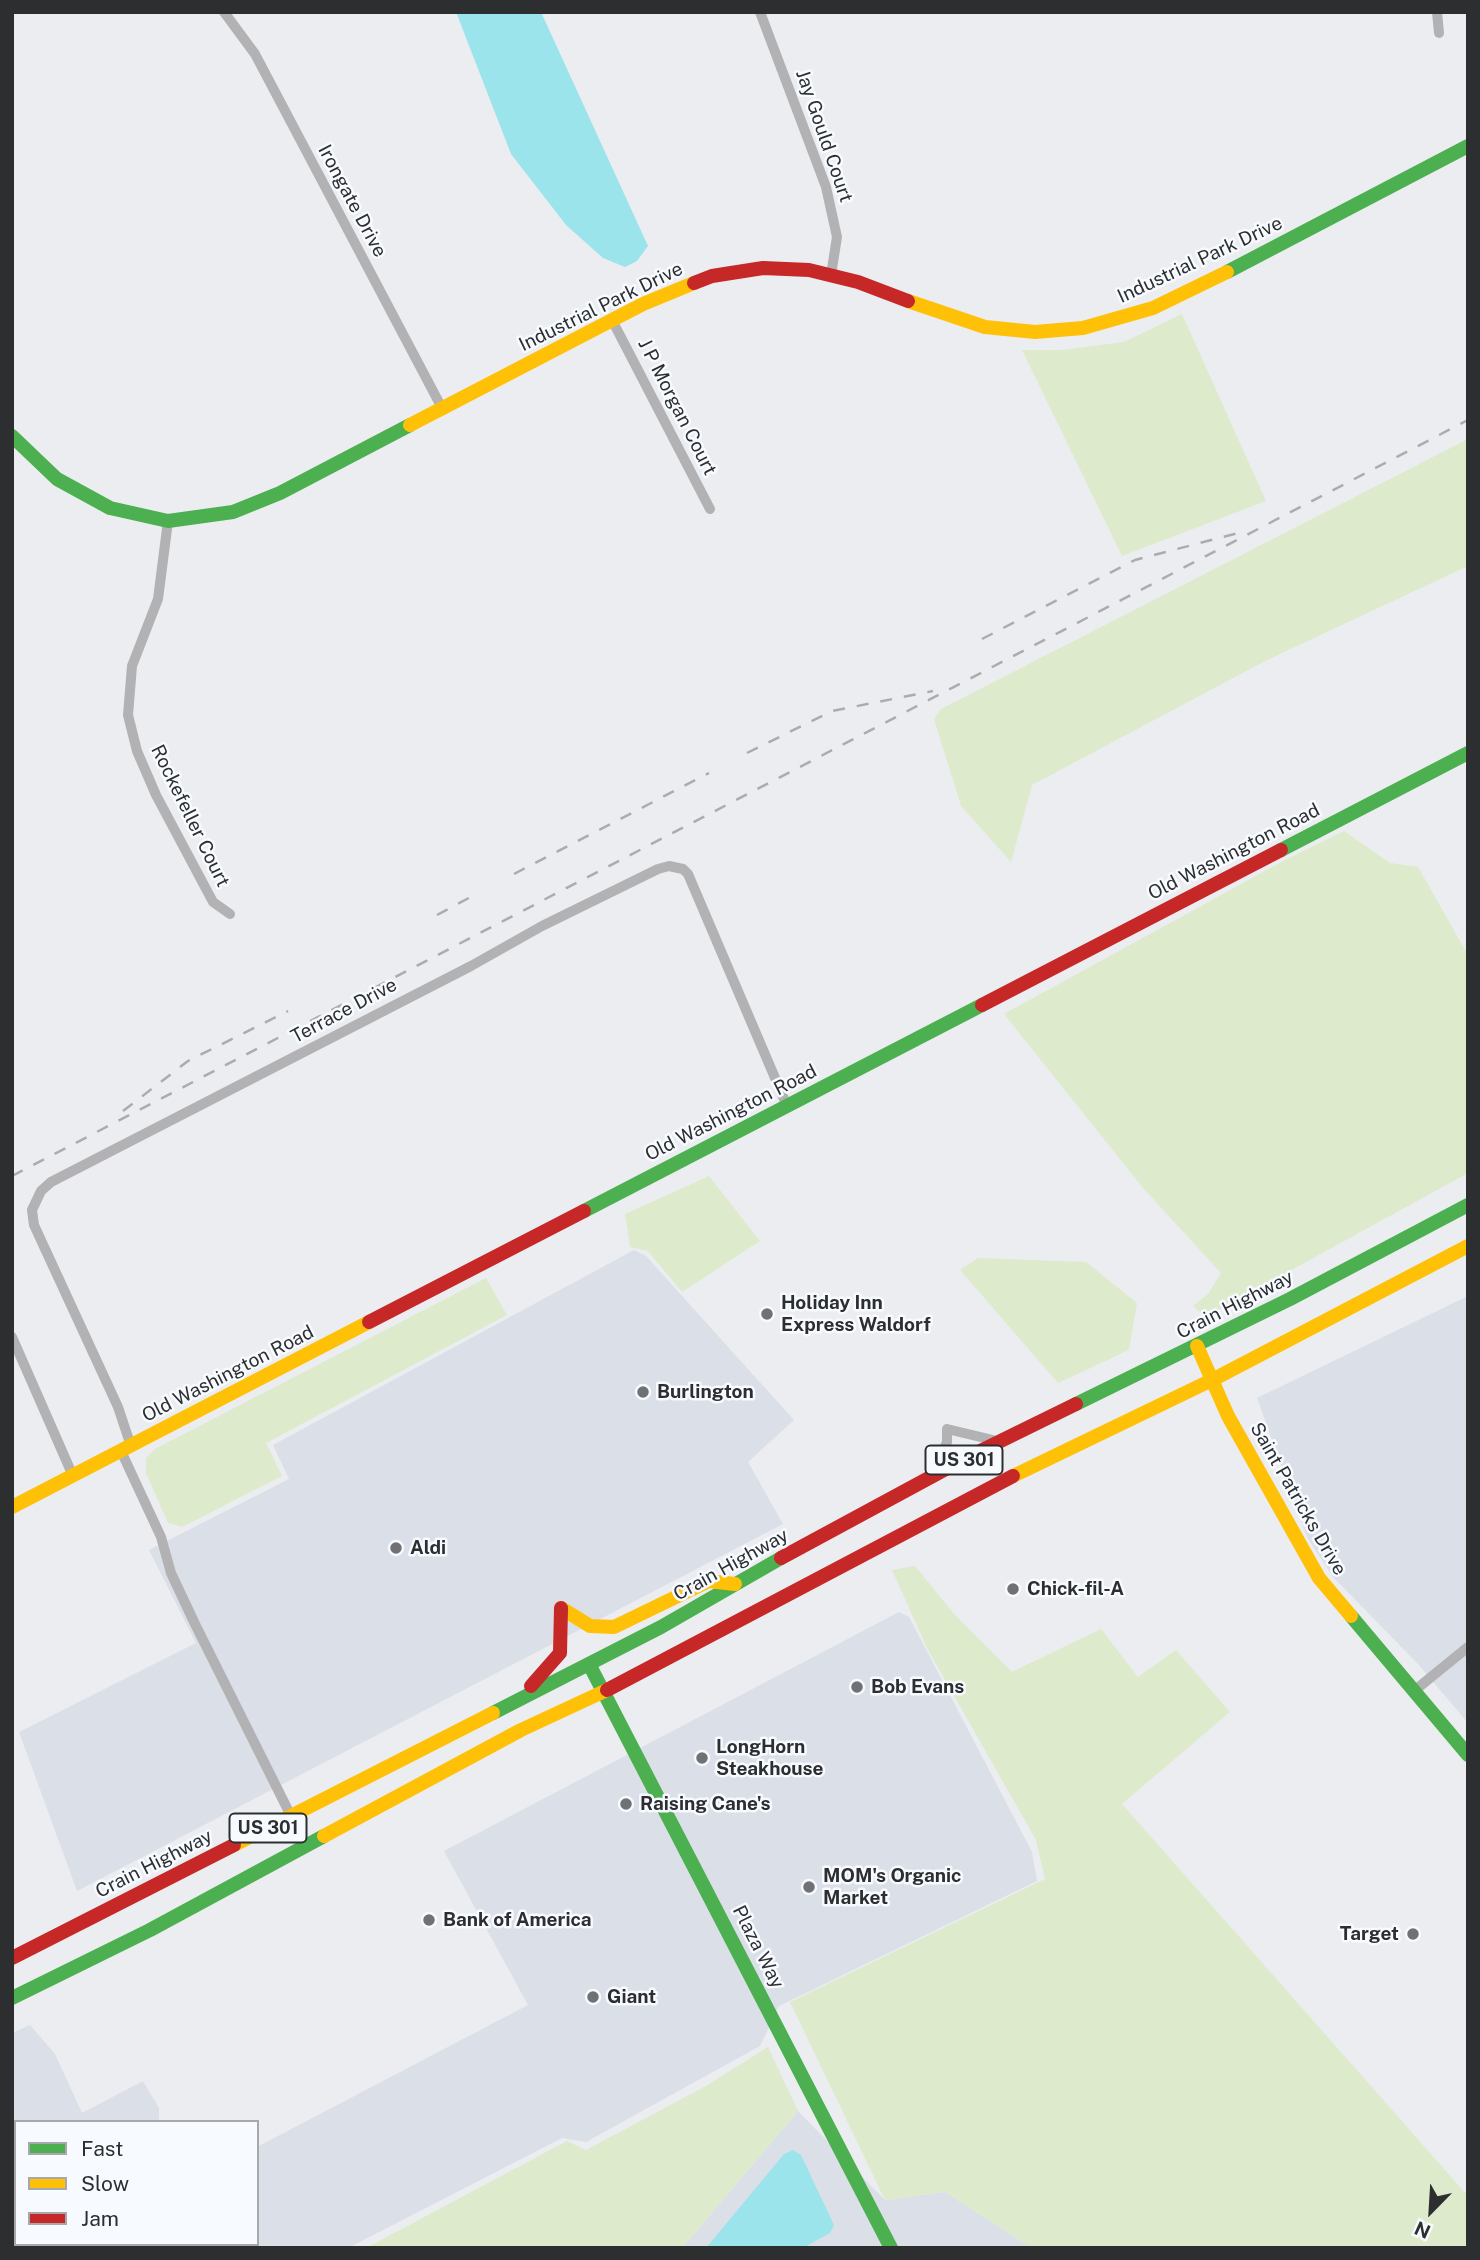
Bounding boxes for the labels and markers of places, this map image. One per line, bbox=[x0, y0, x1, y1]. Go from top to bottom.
place label: Holiday Inn Express Waldorf bbox=[781, 1292, 931, 1336]
marker: Holiday Inn Express Waldorf bbox=[759, 1306, 775, 1322]
place label: Burlington bbox=[657, 1381, 754, 1403]
marker: Burlington bbox=[635, 1384, 651, 1400]
place label: Aldi bbox=[410, 1537, 446, 1559]
marker: Aldi bbox=[388, 1540, 404, 1556]
place label: Chick-fil-A bbox=[1027, 1578, 1124, 1600]
marker: Chick-fil-A bbox=[1005, 1581, 1021, 1597]
place label: Bob Evans bbox=[871, 1676, 964, 1698]
marker: Bob Evans bbox=[849, 1679, 865, 1695]
place label: LongHorn Steakhouse bbox=[716, 1736, 824, 1780]
marker: LongHorn Steakhouse bbox=[694, 1750, 710, 1766]
place label: Raising Cane's bbox=[640, 1793, 771, 1815]
marker: Raising Cane's bbox=[618, 1796, 634, 1812]
place label: MOM's Organic Market bbox=[823, 1865, 961, 1909]
marker: MOM's Organic Market bbox=[801, 1879, 817, 1895]
place label: Bank of America bbox=[443, 1909, 592, 1931]
marker: Bank of America bbox=[421, 1912, 437, 1928]
place label: Target bbox=[1340, 1923, 1399, 1945]
marker: Target bbox=[1405, 1926, 1421, 1942]
place label: Giant bbox=[607, 1986, 656, 2008]
marker: Giant bbox=[585, 1989, 601, 2005]

